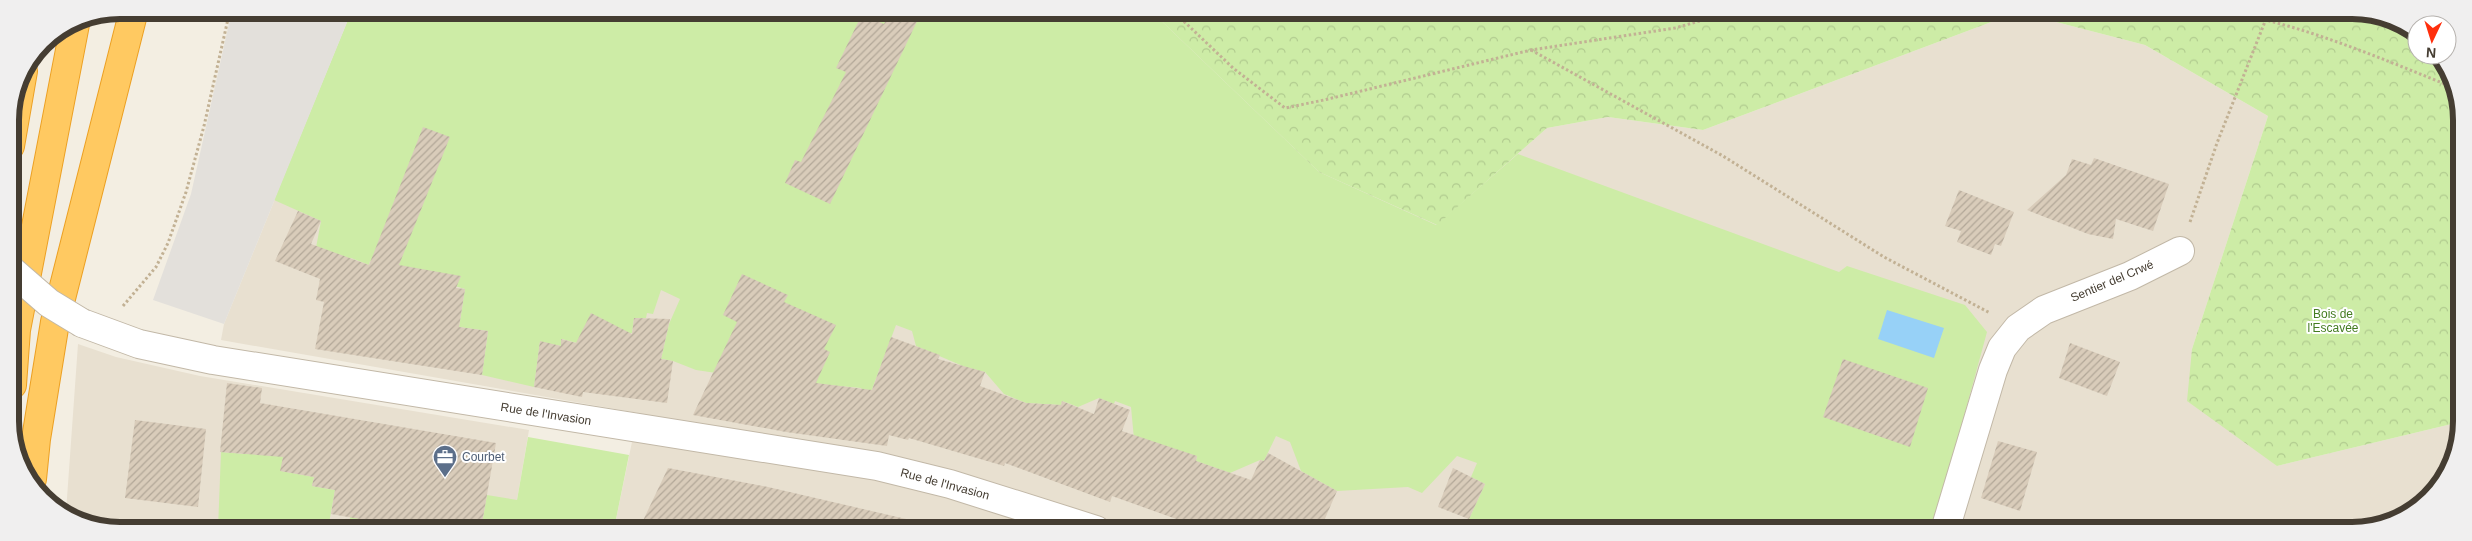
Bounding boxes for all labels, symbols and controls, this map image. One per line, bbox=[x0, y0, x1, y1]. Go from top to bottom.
north arrow bbox=[2407, 15, 2457, 65]
text: N bbox=[2425, 45, 2437, 61]
street label: Sentier del Crwé bbox=[2068, 257, 2156, 305]
park label: Bois de l'Escavée bbox=[2308, 307, 2359, 335]
street label: Rue de l'Invasion bbox=[500, 400, 592, 428]
office icon: Courbet bbox=[432, 444, 458, 478]
place label: Courbet bbox=[462, 450, 505, 464]
street label: Rue de l'Invasion bbox=[899, 465, 991, 503]

